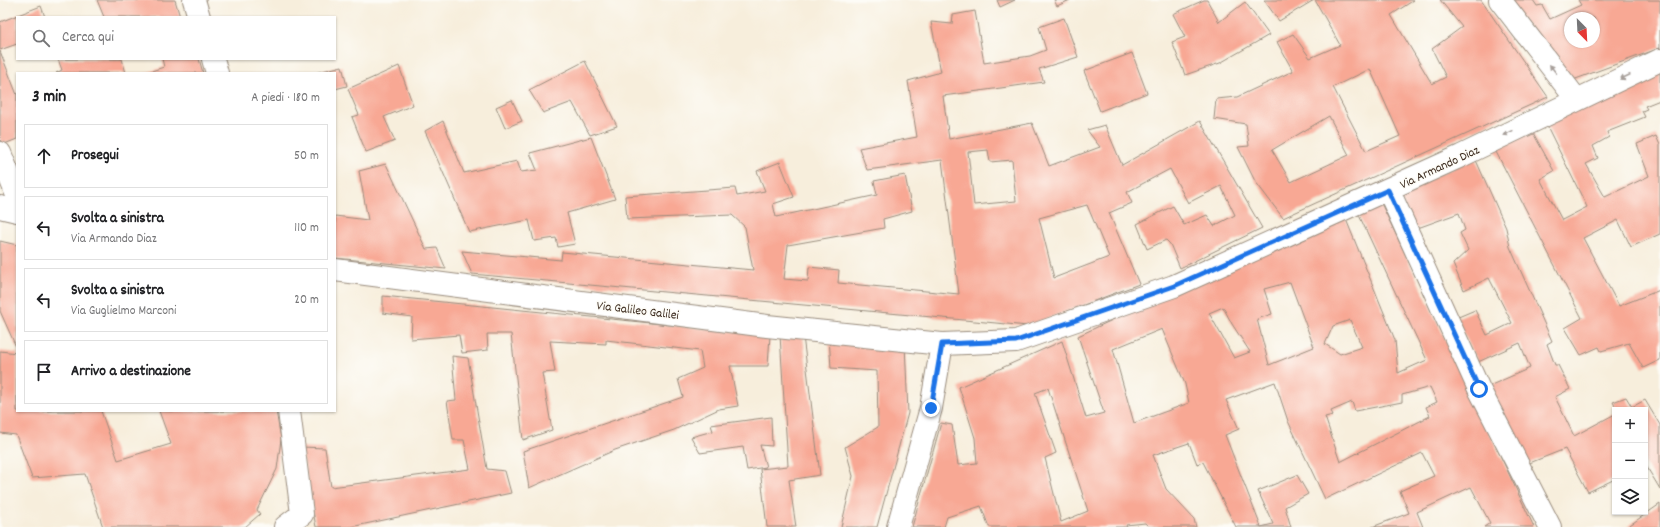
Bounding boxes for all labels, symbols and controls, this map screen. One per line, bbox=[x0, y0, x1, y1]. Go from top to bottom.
north arrow bbox=[1564, 12, 1600, 48]
search box bbox=[16, 16, 336, 60]
icon: search bbox=[30, 27, 52, 49]
text: Cerca qui bbox=[62, 27, 114, 49]
one-way arrow bbox=[1549, 63, 1557, 74]
one-way arrow bbox=[1619, 74, 1630, 80]
text: 3 min bbox=[32, 86, 66, 110]
text: A piedi · 180 m bbox=[251, 89, 320, 108]
one-way arrow bbox=[1502, 130, 1513, 137]
street label: Via Armando Diaz bbox=[1397, 142, 1483, 195]
icon: ahead bbox=[33, 145, 55, 167]
text: Prosegui bbox=[71, 145, 119, 167]
text: 50 m bbox=[294, 147, 319, 166]
text: Svolta a sinistra bbox=[71, 208, 164, 230]
icon: left bbox=[33, 217, 55, 239]
text: 110 m bbox=[294, 219, 319, 238]
text: Via Armando Diaz bbox=[71, 230, 157, 249]
text: Svolta a sinistra bbox=[71, 280, 164, 302]
icon: left bbox=[33, 289, 55, 311]
text: 20 m bbox=[294, 291, 319, 310]
street label: Via Galileo Galilei bbox=[595, 297, 681, 326]
text: Via Guglielmo Marconi bbox=[71, 302, 176, 321]
icon: arrive bbox=[33, 361, 55, 383]
text: Arrivo a destinazione bbox=[71, 361, 191, 383]
route start bbox=[1470, 380, 1488, 398]
route end bbox=[922, 399, 940, 417]
map controls bbox=[1612, 407, 1648, 515]
button: + bbox=[1612, 407, 1648, 443]
button: − bbox=[1612, 443, 1648, 479]
button: layers bbox=[1612, 479, 1648, 515]

